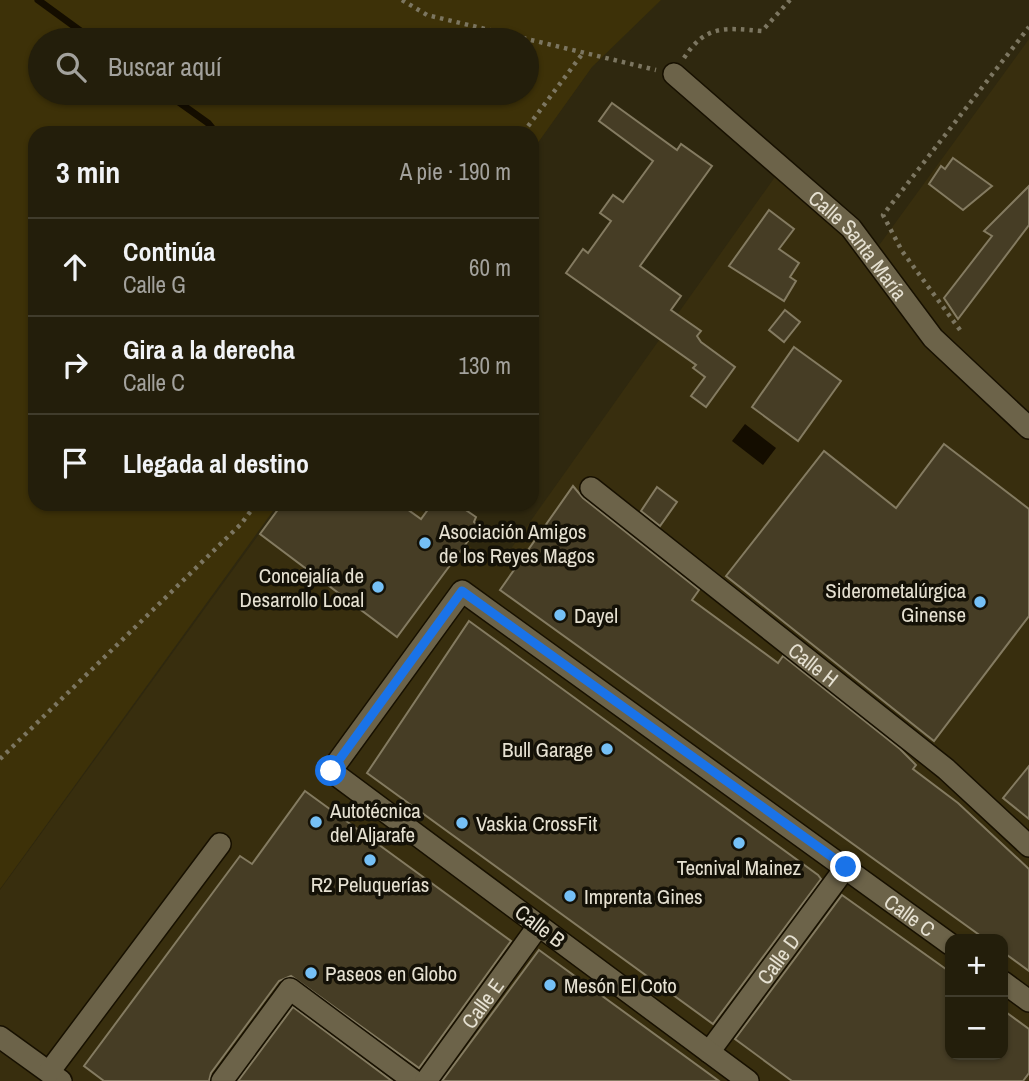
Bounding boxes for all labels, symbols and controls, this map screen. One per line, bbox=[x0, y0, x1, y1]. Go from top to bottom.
search box bbox=[28, 28, 539, 105]
icon: search bbox=[52, 48, 90, 86]
text: Buscar aquí bbox=[108, 49, 222, 84]
text: 3 min bbox=[56, 152, 120, 192]
text: A pie · 190 m bbox=[400, 156, 511, 187]
street label: Calle Santa María bbox=[803, 183, 914, 306]
text: Continúa bbox=[123, 234, 215, 269]
icon: ahead bbox=[56, 248, 94, 286]
text: 60 m bbox=[469, 252, 511, 283]
text: Calle G bbox=[123, 269, 186, 300]
text: Gira a la derecha bbox=[123, 332, 295, 367]
icon: right bbox=[56, 346, 94, 384]
text: 130 m bbox=[459, 350, 511, 381]
text: Calle C bbox=[123, 367, 185, 398]
icon: arrive bbox=[56, 444, 94, 482]
text: Llegada al destino bbox=[123, 446, 309, 481]
place label: Asociación Amigos de los Reyes Magos bbox=[438, 517, 595, 570]
marker: Asociación Amigos de los Reyes Magos bbox=[417, 535, 433, 551]
place label: Concejalía de Desarrollo Local bbox=[240, 561, 364, 614]
place label: Siderometalúrgica Ginense bbox=[825, 576, 966, 629]
marker: Concejalía de Desarrollo Local bbox=[370, 579, 386, 595]
marker: Siderometalúrgica Ginense bbox=[972, 594, 988, 610]
place label: Dayel bbox=[574, 601, 618, 630]
marker: Dayel bbox=[552, 607, 568, 623]
street label: Calle H bbox=[783, 635, 845, 693]
place label: Bull Garage bbox=[502, 735, 593, 764]
marker: Bull Garage bbox=[599, 741, 615, 757]
route start bbox=[315, 755, 346, 786]
place label: Autotécnica del Aljarafe bbox=[329, 796, 421, 849]
place label: Vaskia CrossFit bbox=[476, 809, 597, 838]
marker: Autotécnica del Aljarafe bbox=[308, 814, 324, 830]
marker: Vaskia CrossFit bbox=[454, 815, 470, 831]
marker: Tecnival Mainez bbox=[731, 835, 747, 851]
route end bbox=[830, 851, 861, 882]
marker: R2 Peluquerías bbox=[362, 852, 378, 868]
place label: Tecnival Mainez bbox=[677, 853, 802, 882]
place label: R2 Peluquerías bbox=[311, 870, 429, 899]
place label: Imprenta Gines bbox=[584, 882, 703, 911]
street label: Calle C bbox=[878, 887, 941, 943]
marker: Imprenta Gines bbox=[562, 888, 578, 904]
street label: Calle B bbox=[509, 898, 571, 954]
street label: Calle D bbox=[750, 927, 806, 990]
map controls bbox=[945, 934, 1008, 1060]
button: + bbox=[945, 934, 1008, 997]
place label: Paseos en Globo bbox=[325, 959, 457, 988]
marker: Paseos en Globo bbox=[303, 965, 319, 981]
place label: Mesón El Coto bbox=[564, 971, 677, 1000]
street label: Calle E bbox=[454, 972, 510, 1034]
marker: Mesón El Coto bbox=[542, 977, 558, 993]
button: − bbox=[945, 997, 1008, 1060]

